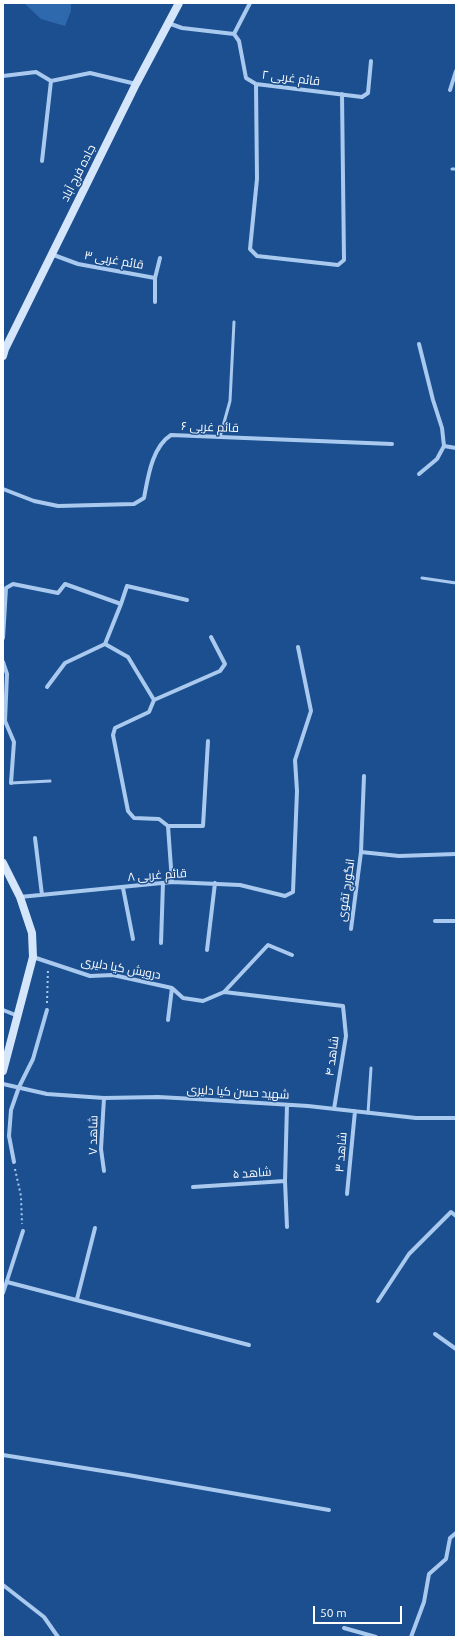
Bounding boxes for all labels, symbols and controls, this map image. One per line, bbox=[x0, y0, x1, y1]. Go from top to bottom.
street label: قائم غربی ۲ bbox=[261, 67, 321, 89]
street label: جاده فرج آباد bbox=[57, 142, 99, 204]
street label: قائم غربی ۳ bbox=[83, 248, 145, 272]
street label: قائم غربی ۶ bbox=[181, 419, 239, 435]
street label: انگورج تقوی bbox=[334, 858, 358, 922]
street label: قائم غربی ۸ bbox=[127, 866, 187, 884]
street label: درویش کیا دلیری bbox=[80, 954, 162, 982]
street label: شاهد ۴ bbox=[322, 1035, 342, 1077]
street label: شهید حسن کیا دلیری bbox=[186, 1082, 290, 1102]
street label: شاهد ۷ bbox=[85, 1115, 101, 1155]
street label: شاهد ۳ bbox=[332, 1131, 350, 1173]
street label: شاهد ۵ bbox=[232, 1164, 272, 1182]
scale bar bbox=[315, 1598, 404, 1624]
text: 50 m bbox=[320, 1606, 347, 1619]

